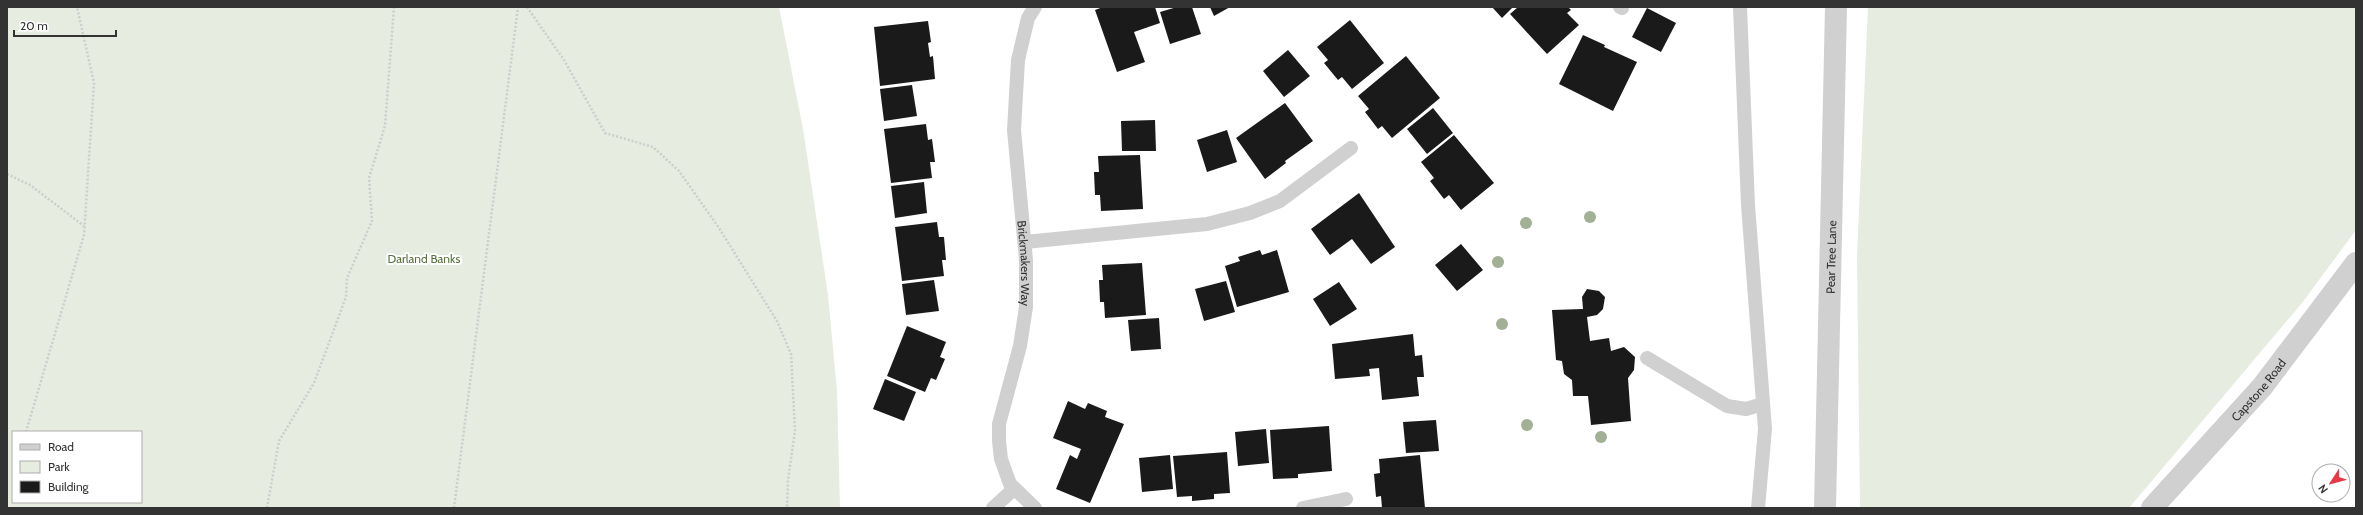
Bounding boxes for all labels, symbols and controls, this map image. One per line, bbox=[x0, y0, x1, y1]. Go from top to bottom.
scale bar bbox=[14, 12, 116, 38]
text: 20 m bbox=[20, 18, 48, 33]
street label: Brickmakers Way bbox=[1015, 220, 1034, 306]
street label: Pear Tree Lane bbox=[1822, 220, 1839, 294]
park label: Darland Banks bbox=[388, 251, 460, 266]
street label: Capstone Road bbox=[2227, 355, 2289, 424]
legend bbox=[12, 431, 142, 503]
text: Road bbox=[48, 439, 74, 454]
text: Park bbox=[48, 459, 70, 474]
north arrow bbox=[2311, 463, 2351, 503]
text: Building bbox=[48, 479, 90, 494]
text: N bbox=[2315, 482, 2331, 496]

